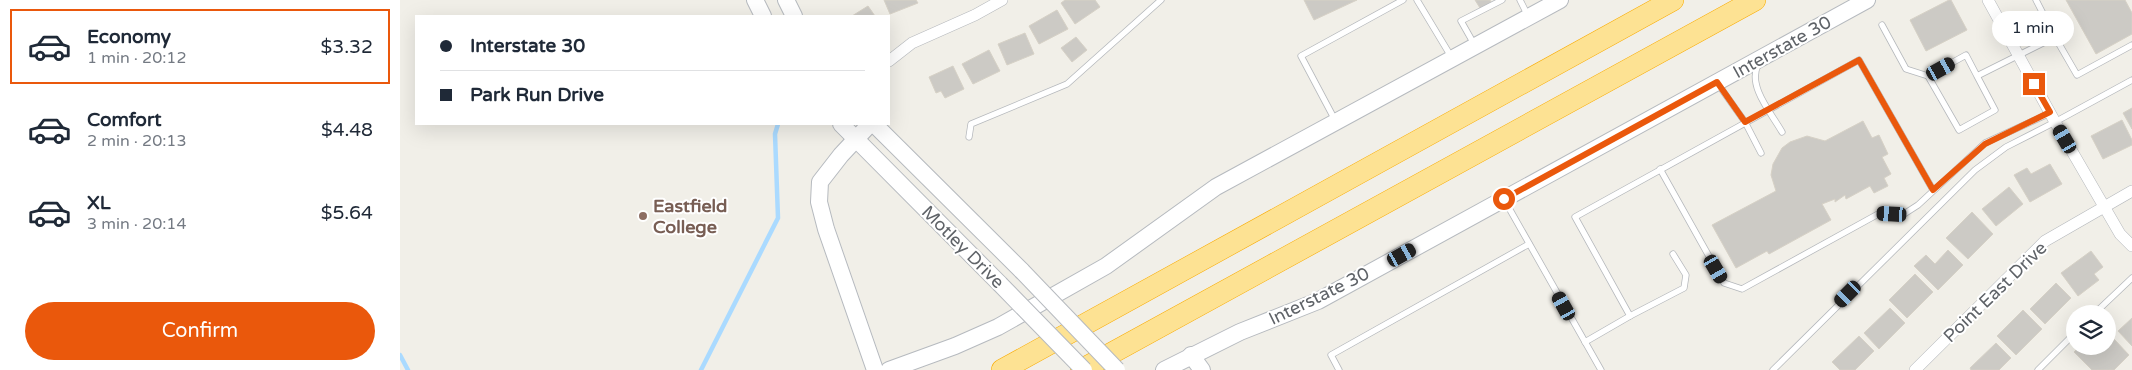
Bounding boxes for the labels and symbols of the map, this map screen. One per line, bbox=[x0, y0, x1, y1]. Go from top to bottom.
street label: Interstate 30 bbox=[1729, 11, 1835, 83]
callout: 1 min bbox=[1993, 12, 2075, 46]
car bbox=[1924, 55, 1957, 83]
route end bbox=[2023, 73, 2045, 95]
car bbox=[2051, 122, 2078, 156]
route start bbox=[1493, 188, 1515, 210]
place label: Eastfield College bbox=[653, 195, 727, 238]
street label: Motley Drive bbox=[917, 201, 1009, 293]
car bbox=[1876, 206, 1907, 222]
marker: Eastfield College bbox=[637, 210, 649, 222]
street label: Point East Drive bbox=[1939, 237, 2051, 347]
car bbox=[1385, 241, 1418, 269]
car bbox=[1702, 252, 1729, 286]
street label: Interstate 30 bbox=[1265, 262, 1373, 330]
car bbox=[1832, 278, 1863, 310]
car bbox=[1550, 289, 1577, 323]

